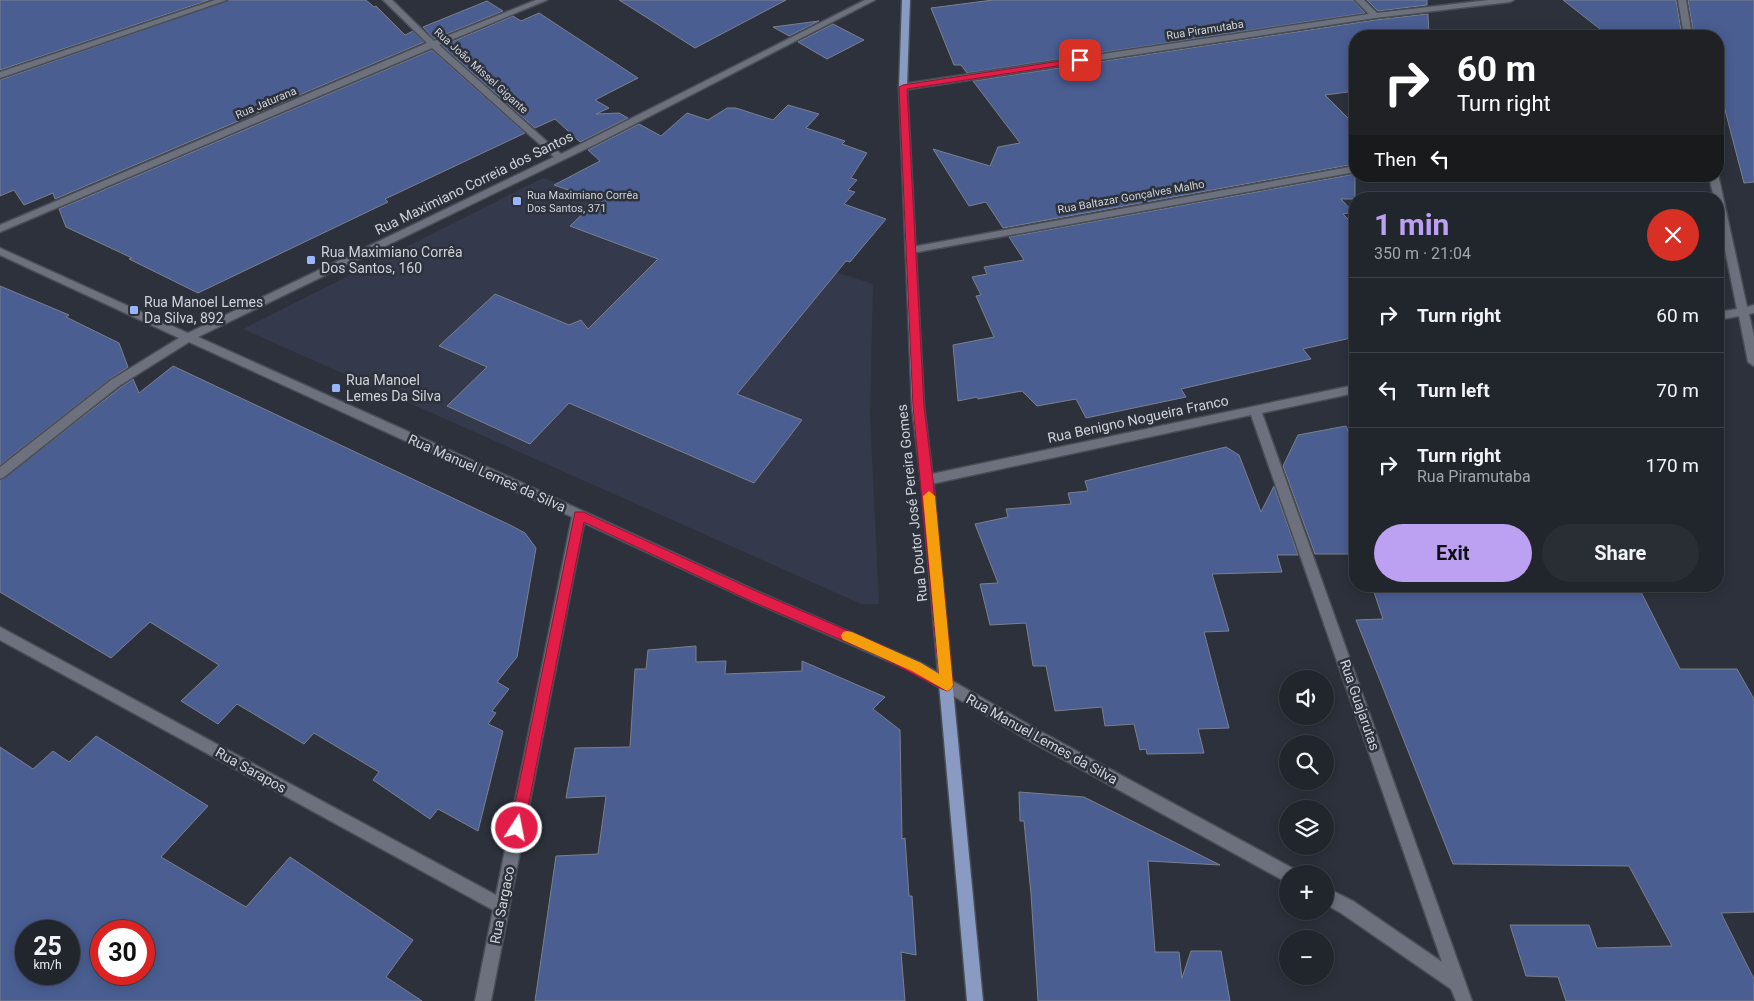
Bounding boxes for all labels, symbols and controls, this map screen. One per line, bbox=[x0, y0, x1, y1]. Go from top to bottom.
street label: Rua Piramutaba bbox=[1165, 17, 1245, 43]
street label: Rua João Missel Gigante bbox=[431, 25, 531, 117]
pin bbox=[1059, 39, 1101, 81]
icon: arrive bbox=[1066, 46, 1094, 74]
text: 60 m bbox=[1457, 49, 1536, 90]
icon: right bbox=[1374, 50, 1439, 115]
street label: Rua Jaturana bbox=[234, 84, 298, 122]
text: Turn right bbox=[1457, 91, 1551, 116]
street label: Rua Maximiano Correia dos Santos bbox=[372, 128, 576, 238]
icon: left bbox=[1426, 145, 1454, 173]
text: Then bbox=[1374, 148, 1416, 171]
street label: Rua Baltazar Gonçalves Malho bbox=[1057, 178, 1205, 216]
place label: Rua Maximiano Corrêa Dos Santos, 371 bbox=[527, 189, 638, 215]
marker: Rua Maximiano Corrêa Dos Santos, 371 bbox=[511, 195, 523, 207]
text: 1 min bbox=[1374, 207, 1449, 242]
button: close bbox=[1647, 209, 1699, 261]
place label: Rua Maximiano Corrêa Dos Santos, 160 bbox=[321, 244, 463, 276]
text: 350 m · 21:04 bbox=[1374, 244, 1471, 263]
marker: Rua Maximiano Corrêa Dos Santos, 160 bbox=[305, 254, 317, 266]
place label: Rua Manoel Lemes Da Silva, 892 bbox=[144, 294, 263, 326]
icon: right bbox=[1374, 301, 1402, 329]
marker: Rua Manoel Lemes Da Silva, 892 bbox=[128, 304, 140, 316]
text: Turn right bbox=[1417, 304, 1501, 327]
text: 60 m bbox=[1656, 304, 1699, 327]
place label: Rua Manoel Lemes Da Silva bbox=[346, 372, 441, 404]
icon: left bbox=[1374, 376, 1402, 404]
text: Turn left bbox=[1417, 379, 1490, 402]
text: 70 m bbox=[1656, 379, 1699, 402]
marker: Rua Manoel Lemes Da Silva bbox=[330, 382, 342, 394]
street label: Rua Benigno Nogueira Franco bbox=[1046, 392, 1230, 446]
street label: Rua Doutor José Pereira Gomes bbox=[894, 403, 930, 603]
street label: Rua Manuel Lemes da Silva bbox=[406, 431, 568, 515]
text: Turn right bbox=[1417, 444, 1501, 467]
icon: right bbox=[1374, 451, 1402, 479]
text: 170 m bbox=[1646, 454, 1699, 477]
text: Rua Piramutaba bbox=[1417, 467, 1531, 486]
button: Exit bbox=[1374, 524, 1532, 582]
button: Share bbox=[1542, 524, 1699, 582]
street label: Rua Guajarutas bbox=[1337, 657, 1383, 753]
map controls bbox=[1279, 670, 1334, 985]
button: sound bbox=[1279, 670, 1334, 725]
street label: Rua Manuel Lemes da Silva bbox=[963, 691, 1121, 787]
button: search bbox=[1279, 735, 1334, 790]
street label: Rua Sarapos bbox=[213, 744, 289, 796]
button: layers bbox=[1279, 800, 1334, 855]
position arrow bbox=[490, 801, 542, 853]
street label: Rua Sargaco bbox=[487, 865, 517, 945]
button: + bbox=[1279, 865, 1334, 920]
speed limit sign: 30 bbox=[90, 920, 155, 985]
button: − bbox=[1279, 930, 1334, 985]
text: 25 bbox=[33, 932, 62, 961]
text: km/h bbox=[33, 958, 62, 972]

